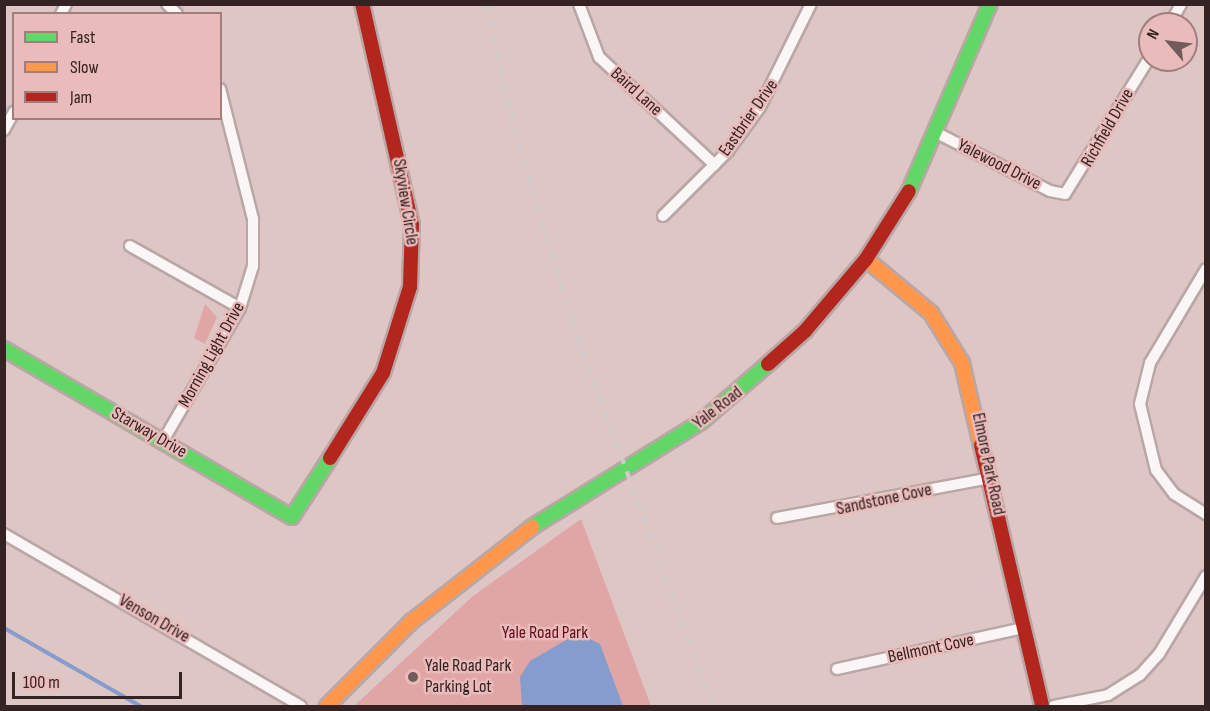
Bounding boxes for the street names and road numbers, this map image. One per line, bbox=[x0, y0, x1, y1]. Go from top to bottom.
street label: Baird Lane bbox=[606, 63, 666, 121]
street label: Eastbrier Drive bbox=[715, 75, 783, 161]
street label: Richfield Drive bbox=[1077, 85, 1139, 171]
street label: Yalewood Drive bbox=[954, 135, 1044, 195]
street label: Skyview Circle bbox=[388, 157, 422, 247]
street label: Morning Light Drive bbox=[174, 299, 250, 411]
street label: Yale Road bbox=[689, 382, 747, 434]
street label: Starway Drive bbox=[107, 403, 191, 463]
street label: Elmore Park Road bbox=[967, 411, 1009, 517]
street label: Sandstone Cove bbox=[834, 479, 934, 521]
street label: Venson Drive bbox=[115, 590, 193, 648]
street label: Bellmont Cove bbox=[886, 629, 976, 669]

